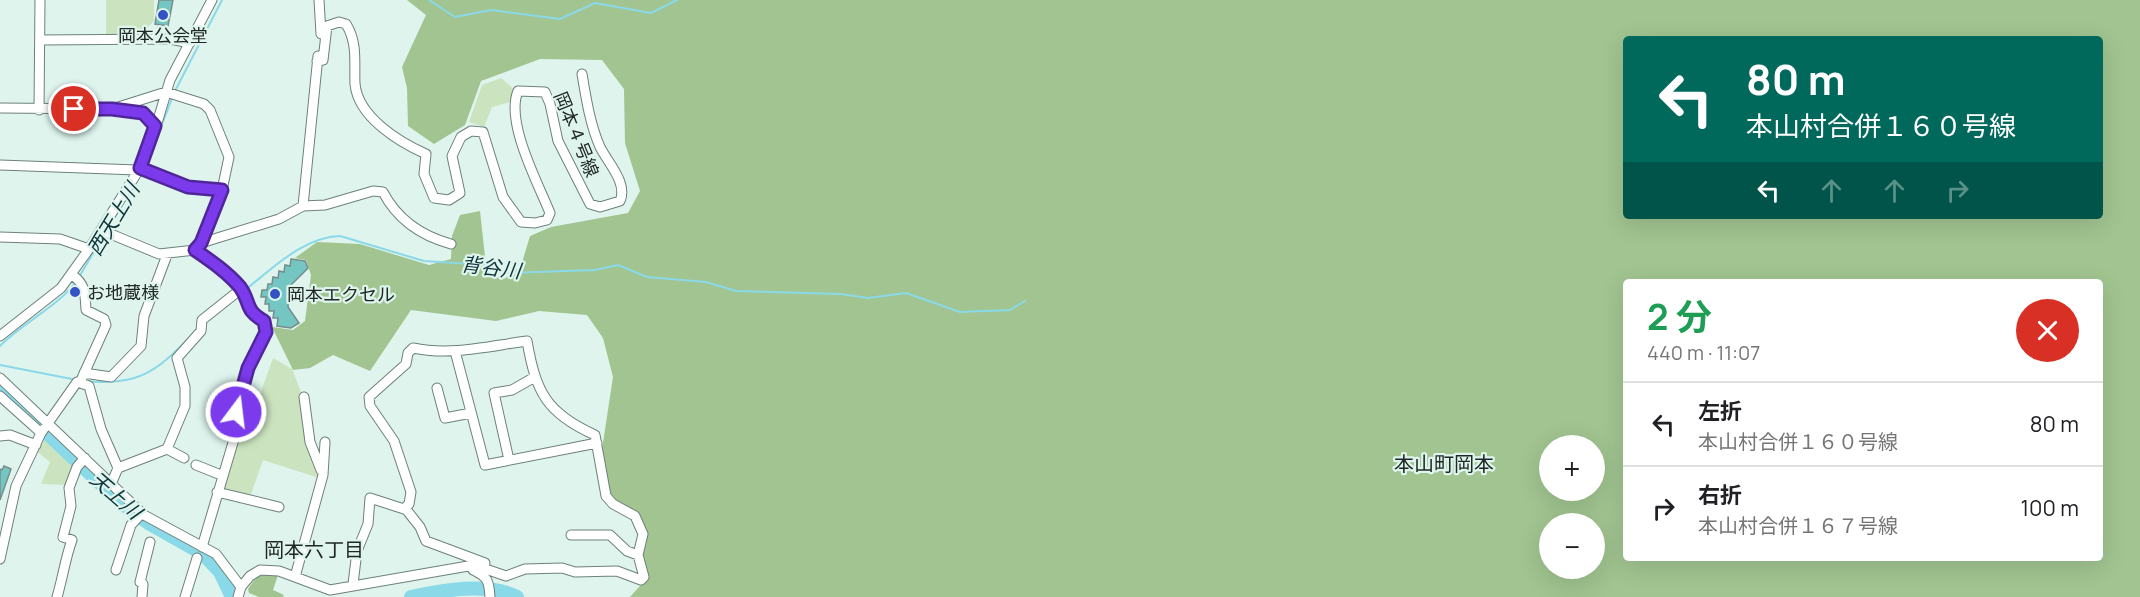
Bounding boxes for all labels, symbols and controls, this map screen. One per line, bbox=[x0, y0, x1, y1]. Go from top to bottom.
marker: 岡本公会堂 bbox=[156, 8, 170, 22]
place label: 岡本公会堂 bbox=[118, 23, 208, 47]
text: 80 m bbox=[1746, 50, 1846, 108]
icon: left bbox=[1647, 60, 1725, 138]
pin bbox=[48, 83, 99, 134]
street label: 岡本４号線 bbox=[549, 88, 605, 180]
icon: arrive bbox=[57, 92, 90, 125]
text: 本山村合併１６０号線 bbox=[1746, 107, 2016, 144]
icon: left bbox=[1752, 174, 1785, 207]
icon: ahead bbox=[1815, 174, 1848, 207]
icon: ahead bbox=[1878, 174, 1911, 207]
icon: right bbox=[1941, 174, 1974, 207]
water label: 西天上川 bbox=[81, 176, 146, 260]
water label: 背谷川 bbox=[460, 250, 524, 284]
place label: お地蔵様 bbox=[87, 280, 159, 304]
place label: 岡本エクセル bbox=[287, 282, 395, 306]
marker: お地蔵様 bbox=[68, 285, 82, 299]
marker: 岡本エクセル bbox=[268, 287, 282, 301]
text: 2 分 bbox=[1647, 292, 1712, 341]
button: close bbox=[2016, 299, 2079, 362]
text: 440 m · 11:07 bbox=[1647, 339, 1760, 366]
position arrow bbox=[204, 380, 268, 444]
text: 左折 bbox=[1698, 396, 1742, 426]
icon: left bbox=[1647, 408, 1680, 441]
text: 80 m bbox=[2030, 409, 2079, 439]
text: 本山村合併１６０号線 bbox=[1698, 428, 1898, 455]
map controls bbox=[1539, 435, 1605, 579]
button: + bbox=[1539, 435, 1605, 501]
district label: 本山町岡本 bbox=[1394, 450, 1494, 477]
water label: 天上川 bbox=[85, 465, 149, 526]
text: 右折 bbox=[1698, 480, 1742, 510]
icon: right bbox=[1647, 492, 1680, 525]
text: 100 m bbox=[2021, 493, 2079, 523]
text: 本山村合併１６７号線 bbox=[1698, 512, 1898, 539]
button: − bbox=[1539, 513, 1605, 579]
district label: 岡本六丁目 bbox=[264, 536, 364, 563]

